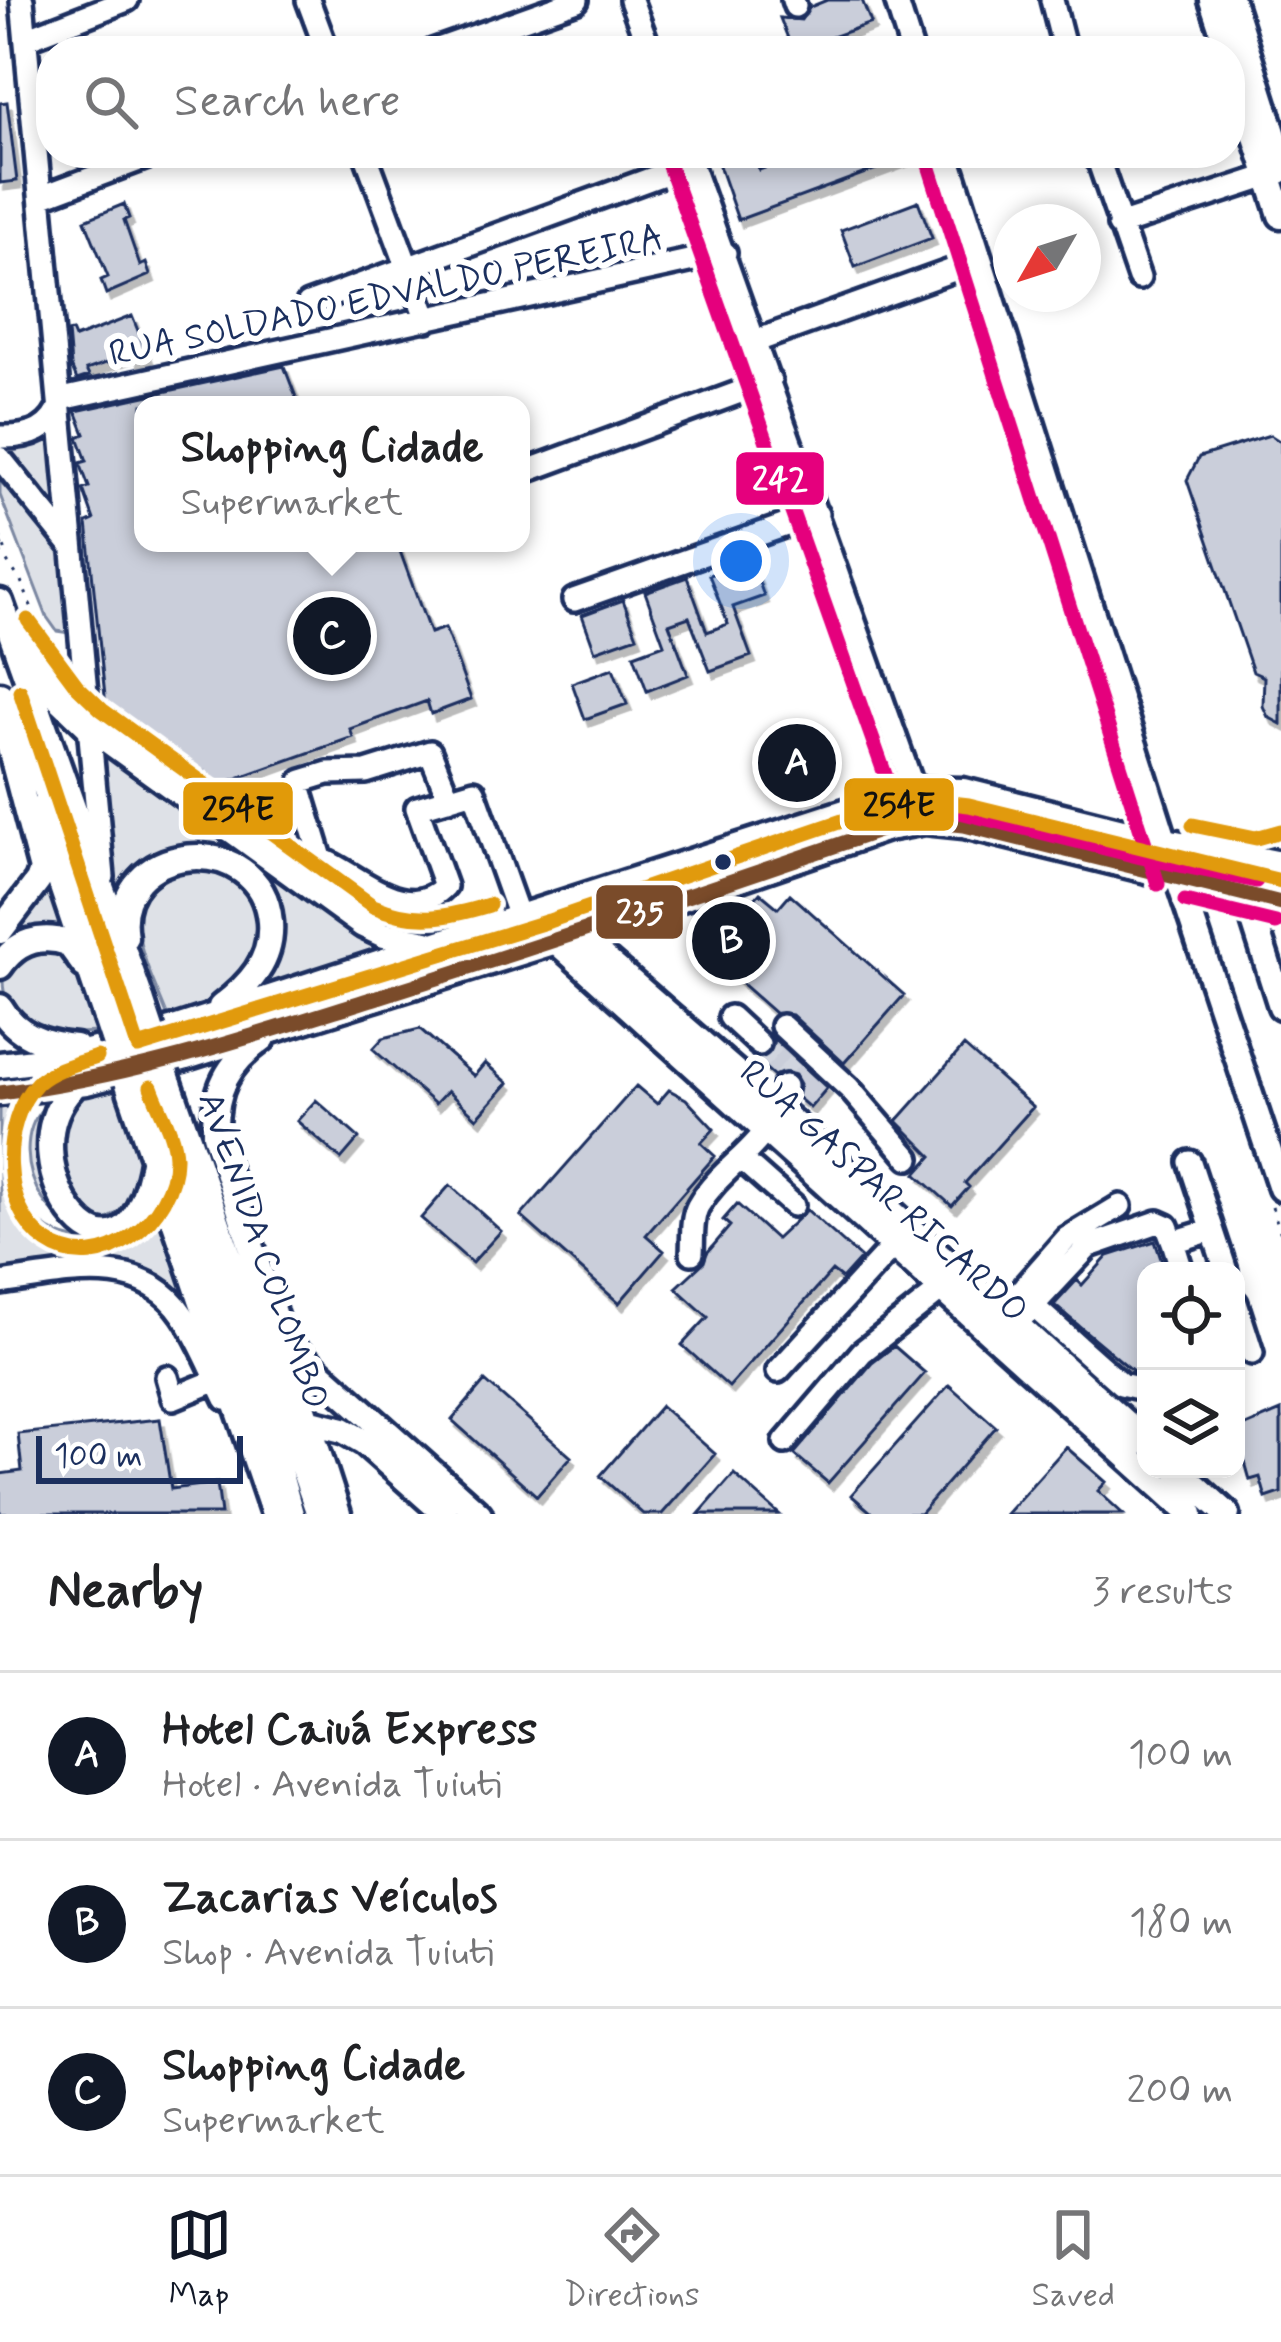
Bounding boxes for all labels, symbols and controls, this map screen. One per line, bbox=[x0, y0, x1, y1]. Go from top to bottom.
search box bbox=[36, 36, 1245, 168]
icon: search bbox=[78, 69, 144, 135]
text: Search here bbox=[174, 73, 401, 132]
north arrow bbox=[993, 204, 1101, 312]
street label: RUA SOLDADO EDVALDO PEREIRA bbox=[105, 216, 668, 379]
popup bbox=[134, 396, 530, 552]
text: Shopping Cidade bbox=[180, 419, 484, 478]
line badge: 242 bbox=[734, 450, 826, 507]
text: 242 bbox=[752, 459, 808, 503]
text: Supermarket bbox=[180, 478, 403, 529]
your location bbox=[711, 531, 771, 591]
pin: C bbox=[293, 591, 371, 681]
pin: A bbox=[758, 718, 836, 808]
line badge: 254E bbox=[842, 776, 956, 833]
line badge: 254E bbox=[181, 780, 295, 837]
text: 254E bbox=[863, 785, 935, 829]
text: 254E bbox=[202, 789, 274, 833]
unlabelled marker bbox=[712, 851, 734, 873]
line badge: 235 bbox=[594, 883, 685, 941]
text: 235 bbox=[616, 892, 664, 936]
pin: B bbox=[692, 896, 770, 986]
street label: RUA GASPAR RICARDO bbox=[728, 1050, 1037, 1335]
street label: AVENIDA COLOMBO bbox=[185, 1086, 338, 1416]
map controls bbox=[1137, 1262, 1245, 1478]
button: locate bbox=[1137, 1262, 1245, 1370]
button: layers bbox=[1137, 1370, 1245, 1478]
scale bar bbox=[36, 1430, 243, 1483]
text: 100 m bbox=[54, 1435, 143, 1479]
text: Nearby bbox=[48, 1559, 203, 1625]
text: 3 results bbox=[1092, 1567, 1233, 1618]
text: Hotel Caiuá Express bbox=[162, 1701, 537, 1760]
text: A bbox=[74, 1730, 100, 1781]
text: 100 m bbox=[1128, 1730, 1233, 1781]
text: Hotel · Avenida Tuiuti bbox=[162, 1760, 502, 1811]
text: Zacarias Veículos bbox=[162, 1869, 497, 1928]
text: B bbox=[75, 1898, 99, 1949]
text: 180 m bbox=[1129, 1898, 1233, 1949]
text: Shop · Avenida Tuiuti bbox=[162, 1928, 494, 1979]
text: Shopping Cidade bbox=[162, 2037, 465, 2096]
text: C bbox=[73, 2066, 101, 2117]
text: 200 m bbox=[1127, 2066, 1233, 2117]
text: Supermarket bbox=[162, 2096, 385, 2147]
tab: Map bbox=[166, 2202, 232, 2318]
tab: Directions bbox=[564, 2202, 700, 2318]
tab: Saved bbox=[1032, 2202, 1115, 2318]

